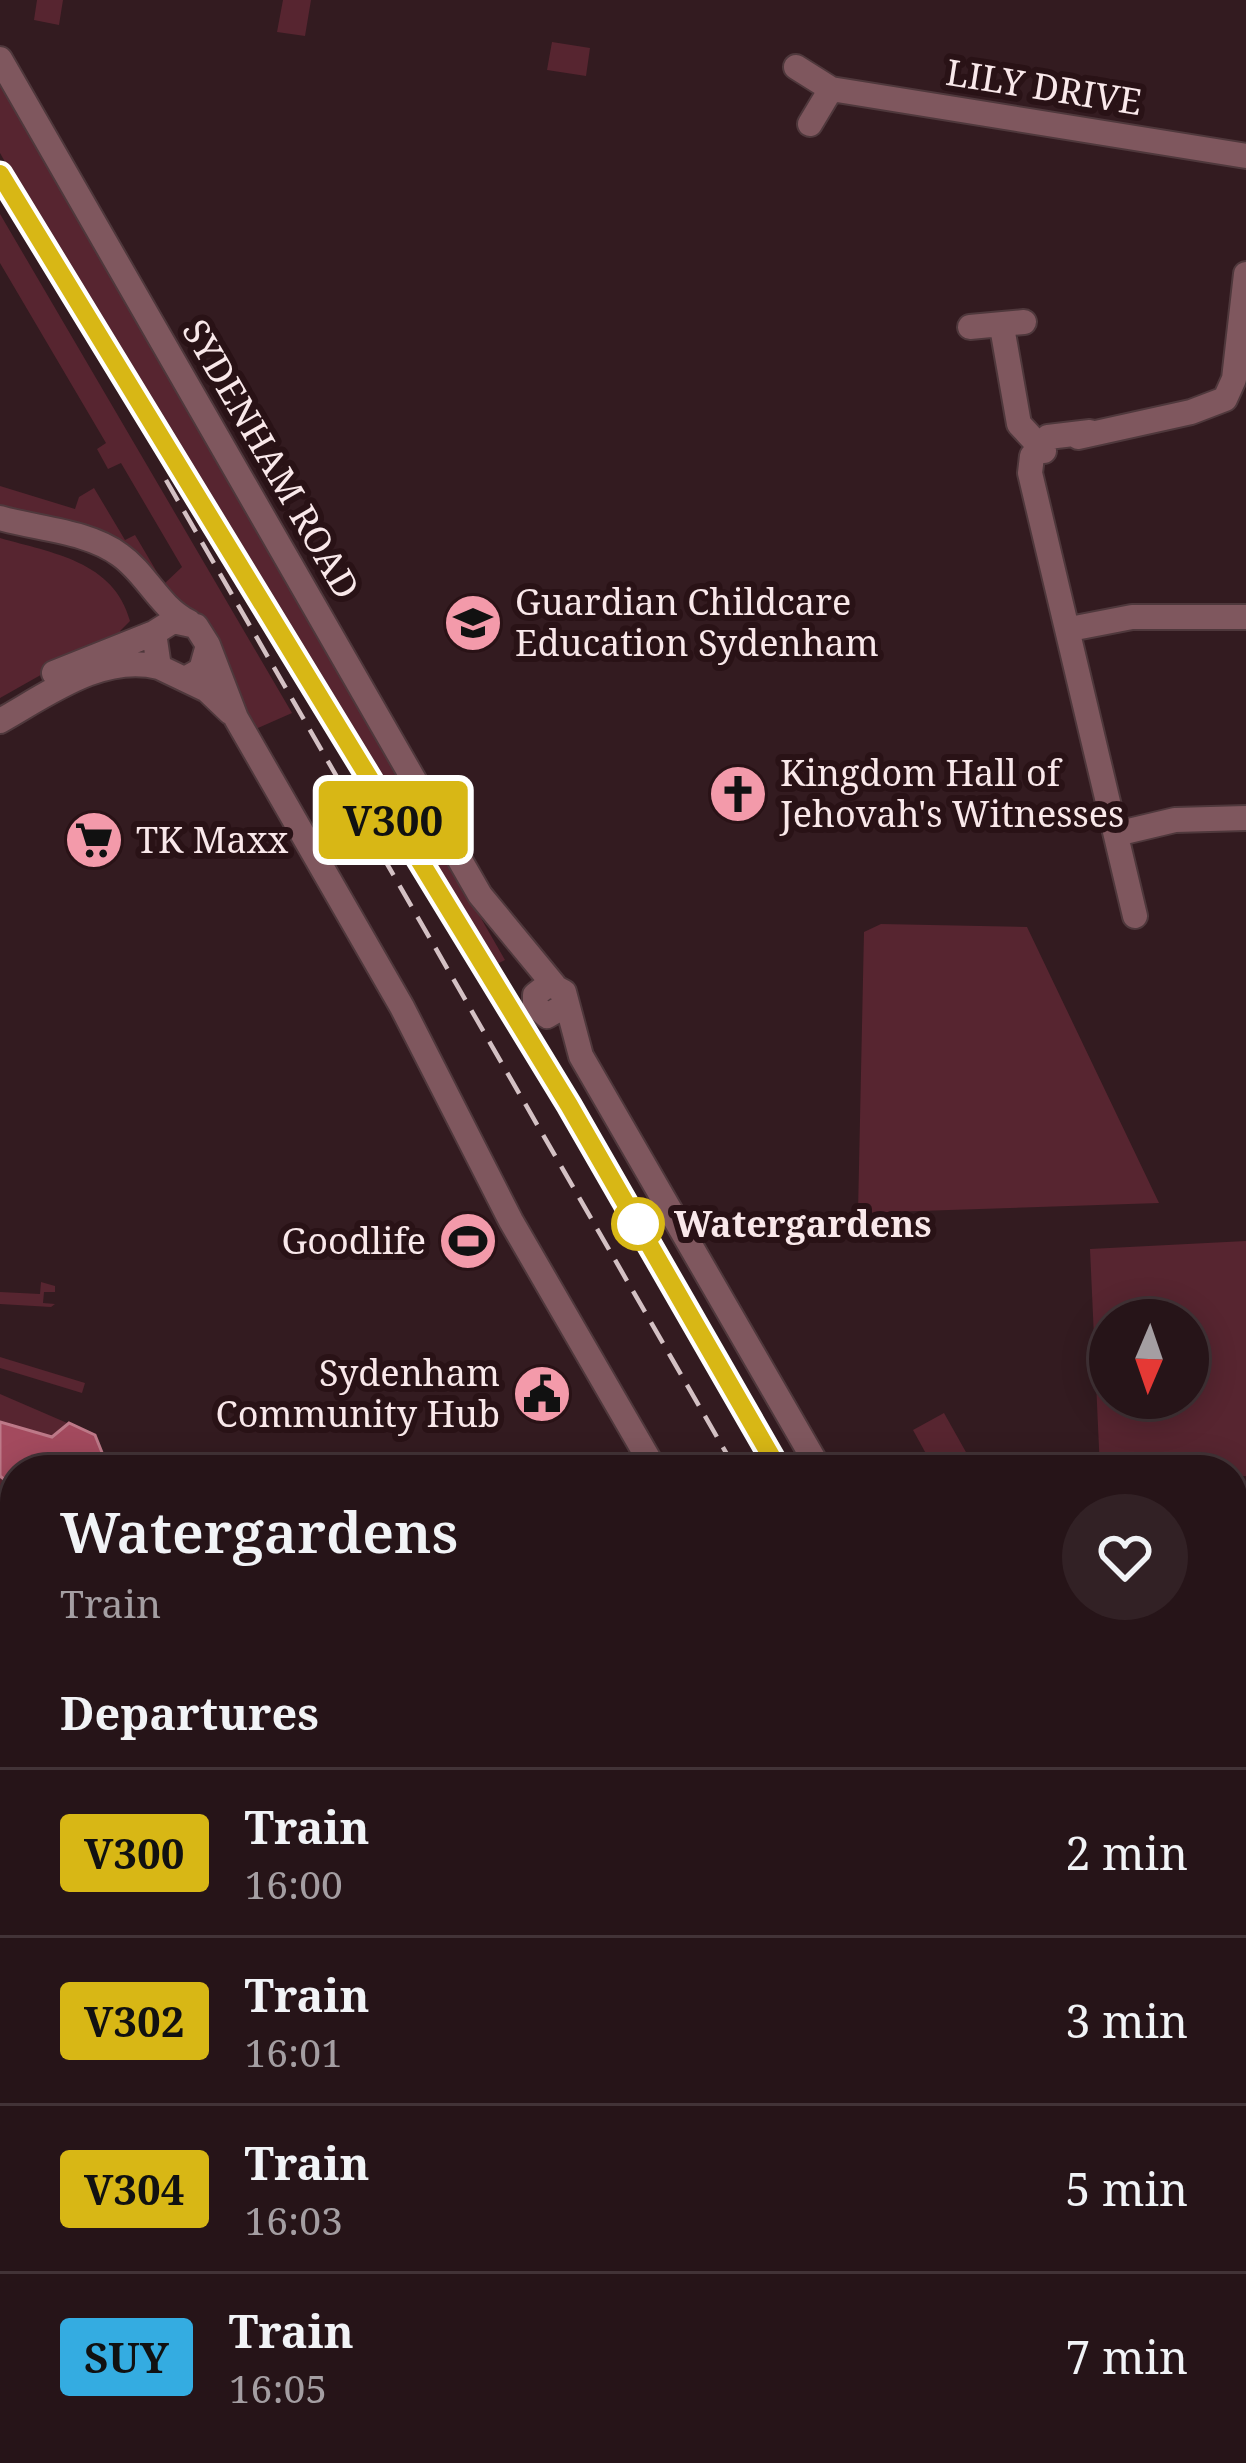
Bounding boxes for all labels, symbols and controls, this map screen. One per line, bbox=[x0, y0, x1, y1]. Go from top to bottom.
street label: LILY DRIVE bbox=[943, 47, 1145, 126]
street label: SYDENHAM ROAD bbox=[171, 310, 371, 607]
place label: Guardian Childcare Education Sydenham bbox=[515, 577, 879, 667]
school or university icon: Guardian Childcare Education Sydenham bbox=[442, 592, 504, 654]
place label: Kingdom Hall of Jehovah's Witnesses bbox=[779, 748, 1124, 838]
church icon: Kingdom Hall of Jehovah's Witnesses bbox=[707, 763, 769, 825]
line badge: V300 bbox=[309, 781, 477, 859]
text: V300 bbox=[343, 791, 443, 848]
supermarket icon: TK Maxx bbox=[63, 809, 125, 871]
place label: TK Maxx bbox=[136, 815, 288, 864]
marker: Watergardens bbox=[613, 1199, 663, 1249]
place label: Watergardens bbox=[674, 1199, 932, 1248]
sports icon: Goodlife bbox=[437, 1210, 499, 1272]
place label: Goodlife bbox=[281, 1216, 426, 1265]
north arrow bbox=[1089, 1299, 1209, 1419]
map controls bbox=[1089, 1299, 1209, 1419]
place label: Sydenham Community Hub bbox=[216, 1348, 500, 1438]
public building icon: Sydenham Community Hub bbox=[511, 1363, 573, 1425]
text: Watergardens bbox=[60, 1492, 458, 1570]
button: heart bbox=[1062, 1494, 1188, 1620]
text: Train bbox=[60, 1576, 161, 1629]
text: Departures bbox=[60, 1682, 319, 1743]
text: Train bbox=[245, 1796, 369, 1857]
text: 2 min bbox=[1065, 1822, 1188, 1883]
text: V300 bbox=[84, 1824, 185, 1881]
text: 16:00 bbox=[245, 1857, 343, 1910]
text: Train bbox=[245, 1964, 369, 2025]
text: 3 min bbox=[1065, 1990, 1188, 2051]
text: V302 bbox=[84, 1992, 185, 2049]
text: 16:01 bbox=[245, 2025, 343, 2078]
text: Train bbox=[245, 2132, 369, 2193]
text: 5 min bbox=[1065, 2158, 1188, 2219]
text: V304 bbox=[84, 2160, 185, 2217]
text: 16:03 bbox=[245, 2193, 343, 2246]
text: Train bbox=[229, 2300, 354, 2361]
text: 7 min bbox=[1065, 2326, 1188, 2387]
text: SUY bbox=[84, 2328, 169, 2385]
text: 16:05 bbox=[229, 2361, 327, 2414]

